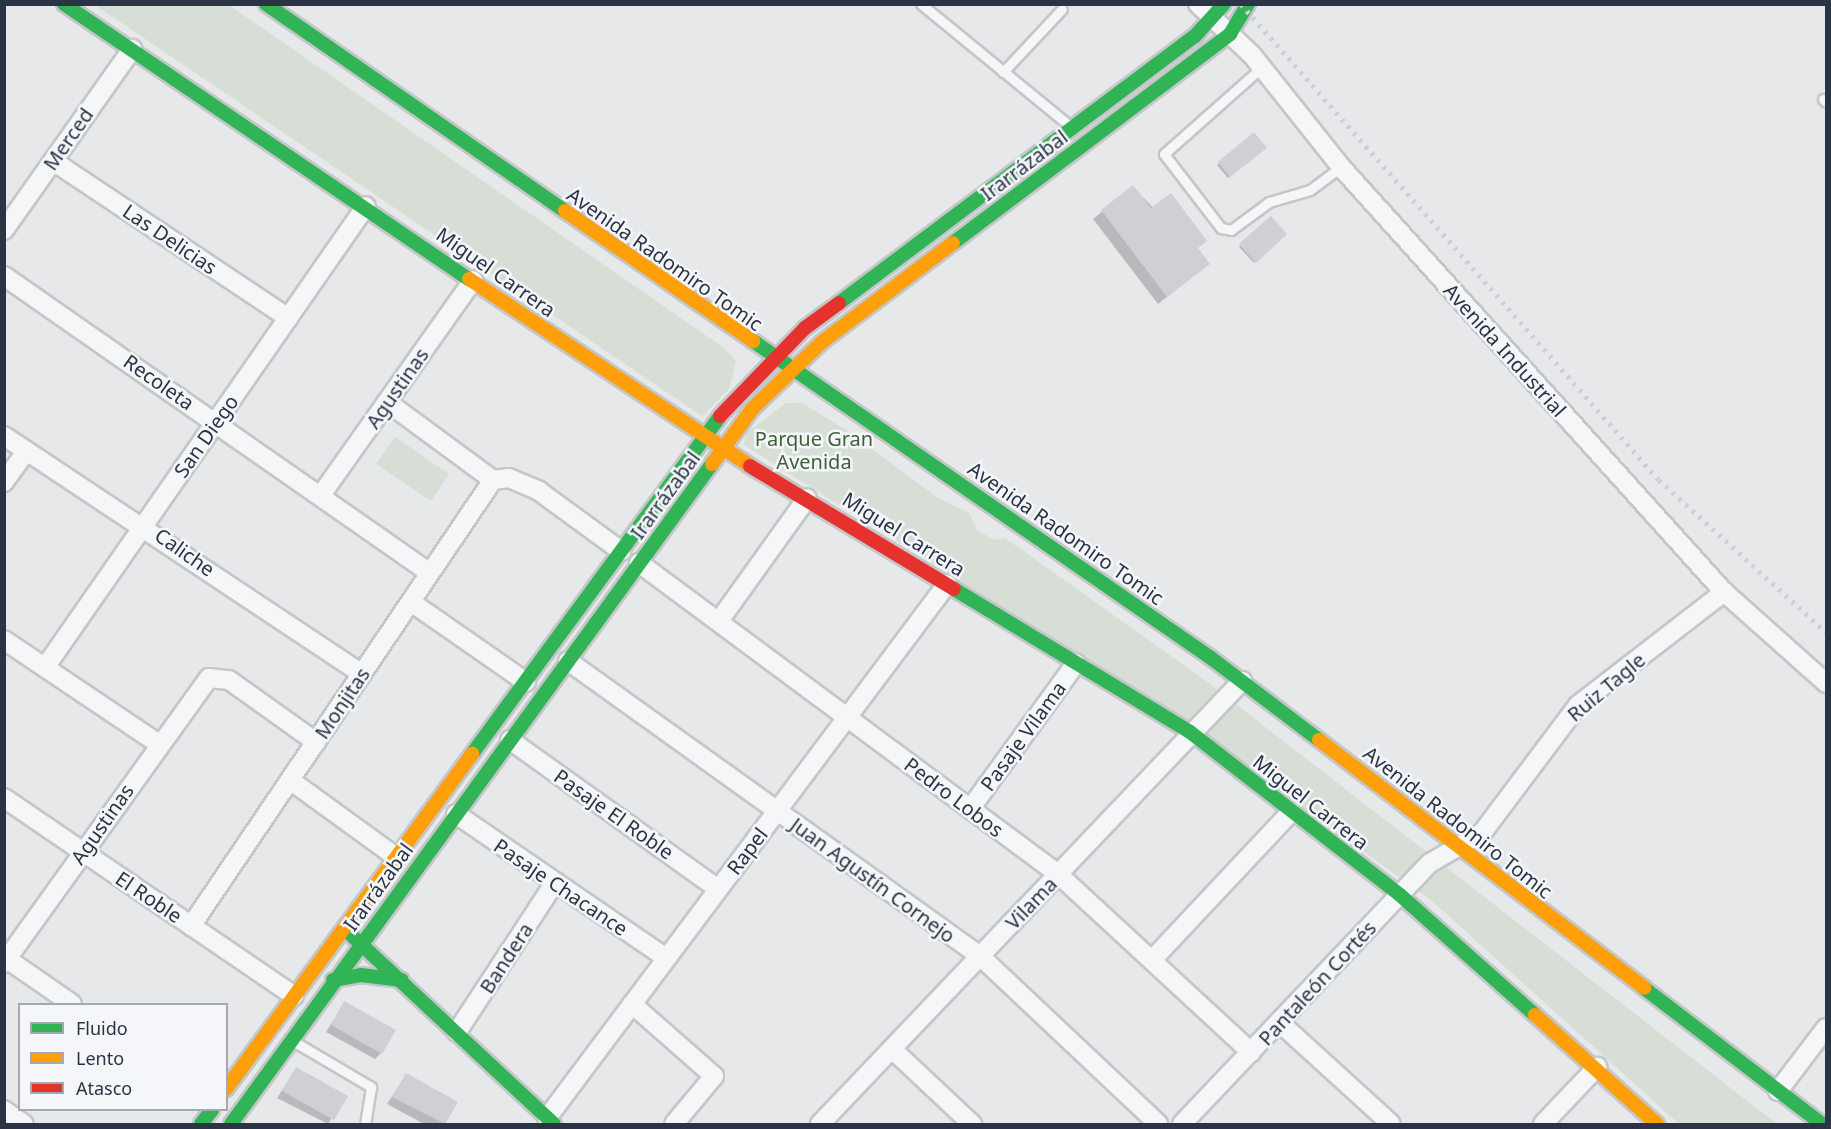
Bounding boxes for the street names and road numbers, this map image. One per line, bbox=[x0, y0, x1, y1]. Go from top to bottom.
street label: Merced bbox=[38, 103, 98, 175]
street label: Irarrázabal bbox=[976, 125, 1072, 205]
street label: Avenida Radomiro Tomic bbox=[563, 182, 767, 336]
street label: Las Delicias bbox=[118, 199, 222, 279]
street label: Miguel Carrera bbox=[432, 222, 560, 322]
street label: Avenida Industrial bbox=[1439, 278, 1571, 422]
street label: Agustinas bbox=[361, 343, 433, 433]
street label: Recoleta bbox=[119, 349, 199, 415]
street label: San Diego bbox=[169, 390, 243, 482]
street label: Irarrázabal bbox=[625, 446, 705, 544]
street label: Avenida Radomiro Tomic bbox=[964, 456, 1168, 610]
street label: Miguel Carrera bbox=[838, 487, 970, 581]
street label: Caliche bbox=[151, 523, 219, 581]
street label: Ruiz Tagle bbox=[1562, 648, 1650, 726]
street label: Monjitas bbox=[309, 663, 375, 743]
street label: Pasaje Vilama bbox=[975, 677, 1071, 795]
street label: Avenida Radomiro Tomic bbox=[1359, 741, 1557, 903]
street label: Miguel Carrera bbox=[1248, 749, 1374, 855]
street label: Pedro Lobos bbox=[900, 752, 1008, 842]
street label: Pasaje El Roble bbox=[550, 764, 678, 864]
street label: Agustinas bbox=[66, 779, 138, 869]
street label: Juan Agustín Cornejo bbox=[786, 812, 960, 948]
street label: Rapel bbox=[722, 823, 772, 879]
street label: Pasaje Chacance bbox=[490, 833, 632, 941]
street label: Irarrázabal bbox=[338, 838, 418, 936]
street label: El Roble bbox=[111, 866, 187, 928]
street label: Vilama bbox=[1000, 872, 1062, 934]
street label: Pantaleón Cortés bbox=[1253, 916, 1381, 1050]
street label: Bandera bbox=[474, 918, 538, 998]

